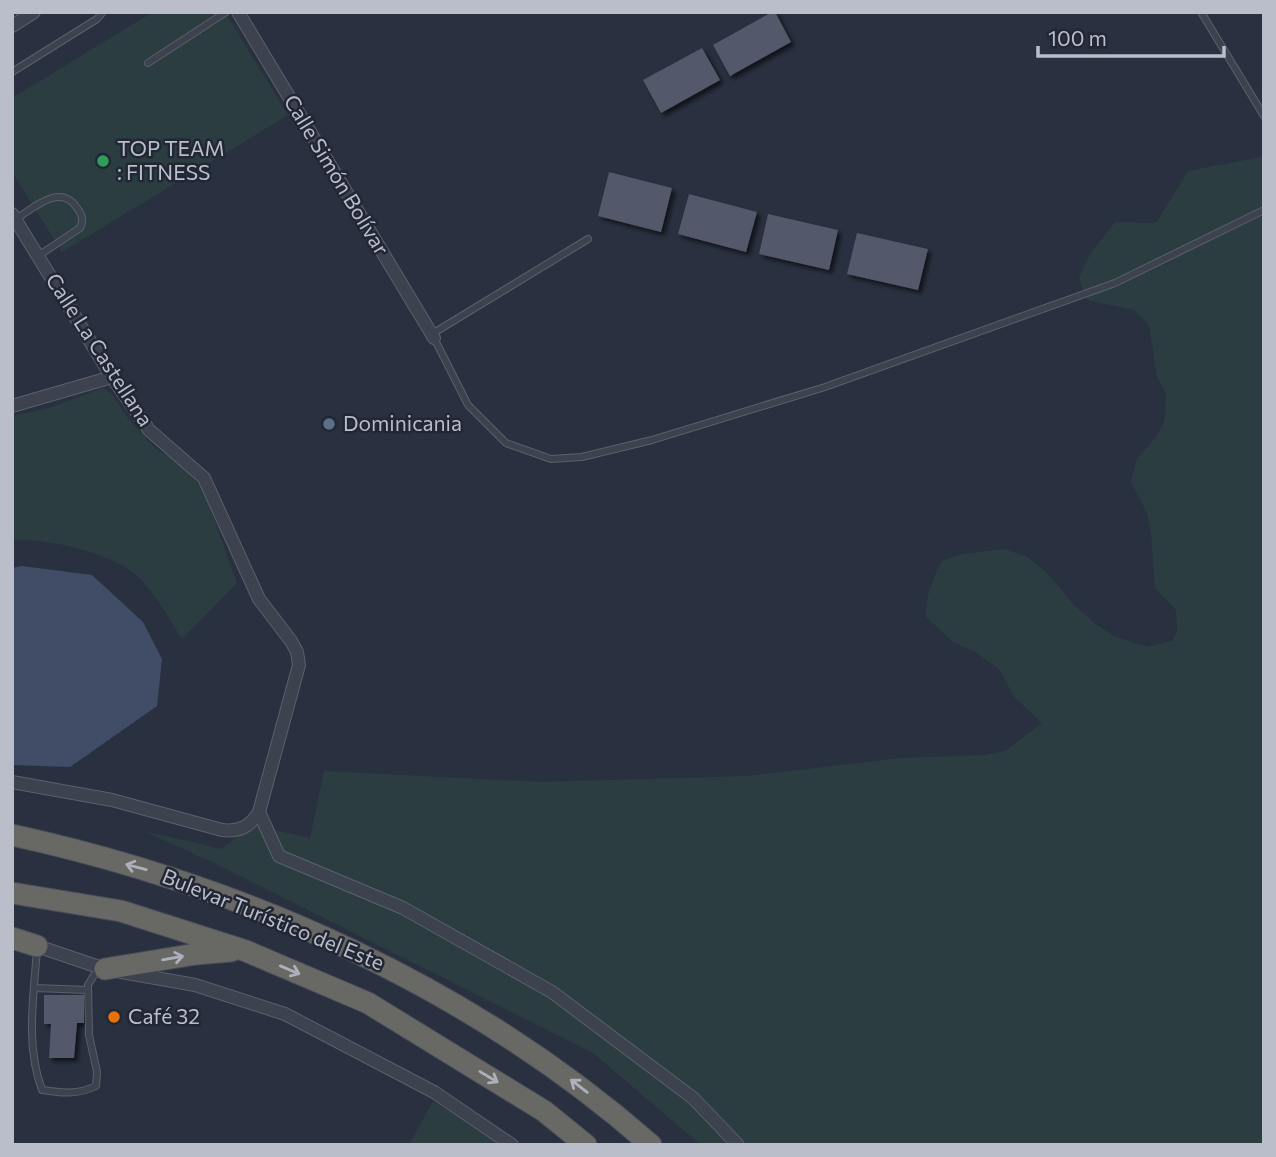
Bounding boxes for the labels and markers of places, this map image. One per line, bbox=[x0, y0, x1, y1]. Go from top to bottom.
place label: TOP TEAM : FITNESS bbox=[117, 135, 225, 184]
marker: TOP TEAM : FITNESS bbox=[95, 153, 111, 169]
place label: Dominicania bbox=[343, 410, 462, 435]
marker: Dominicania bbox=[321, 416, 337, 432]
place label: Café 32 bbox=[128, 1003, 200, 1028]
marker: Café 32 bbox=[106, 1009, 122, 1025]

